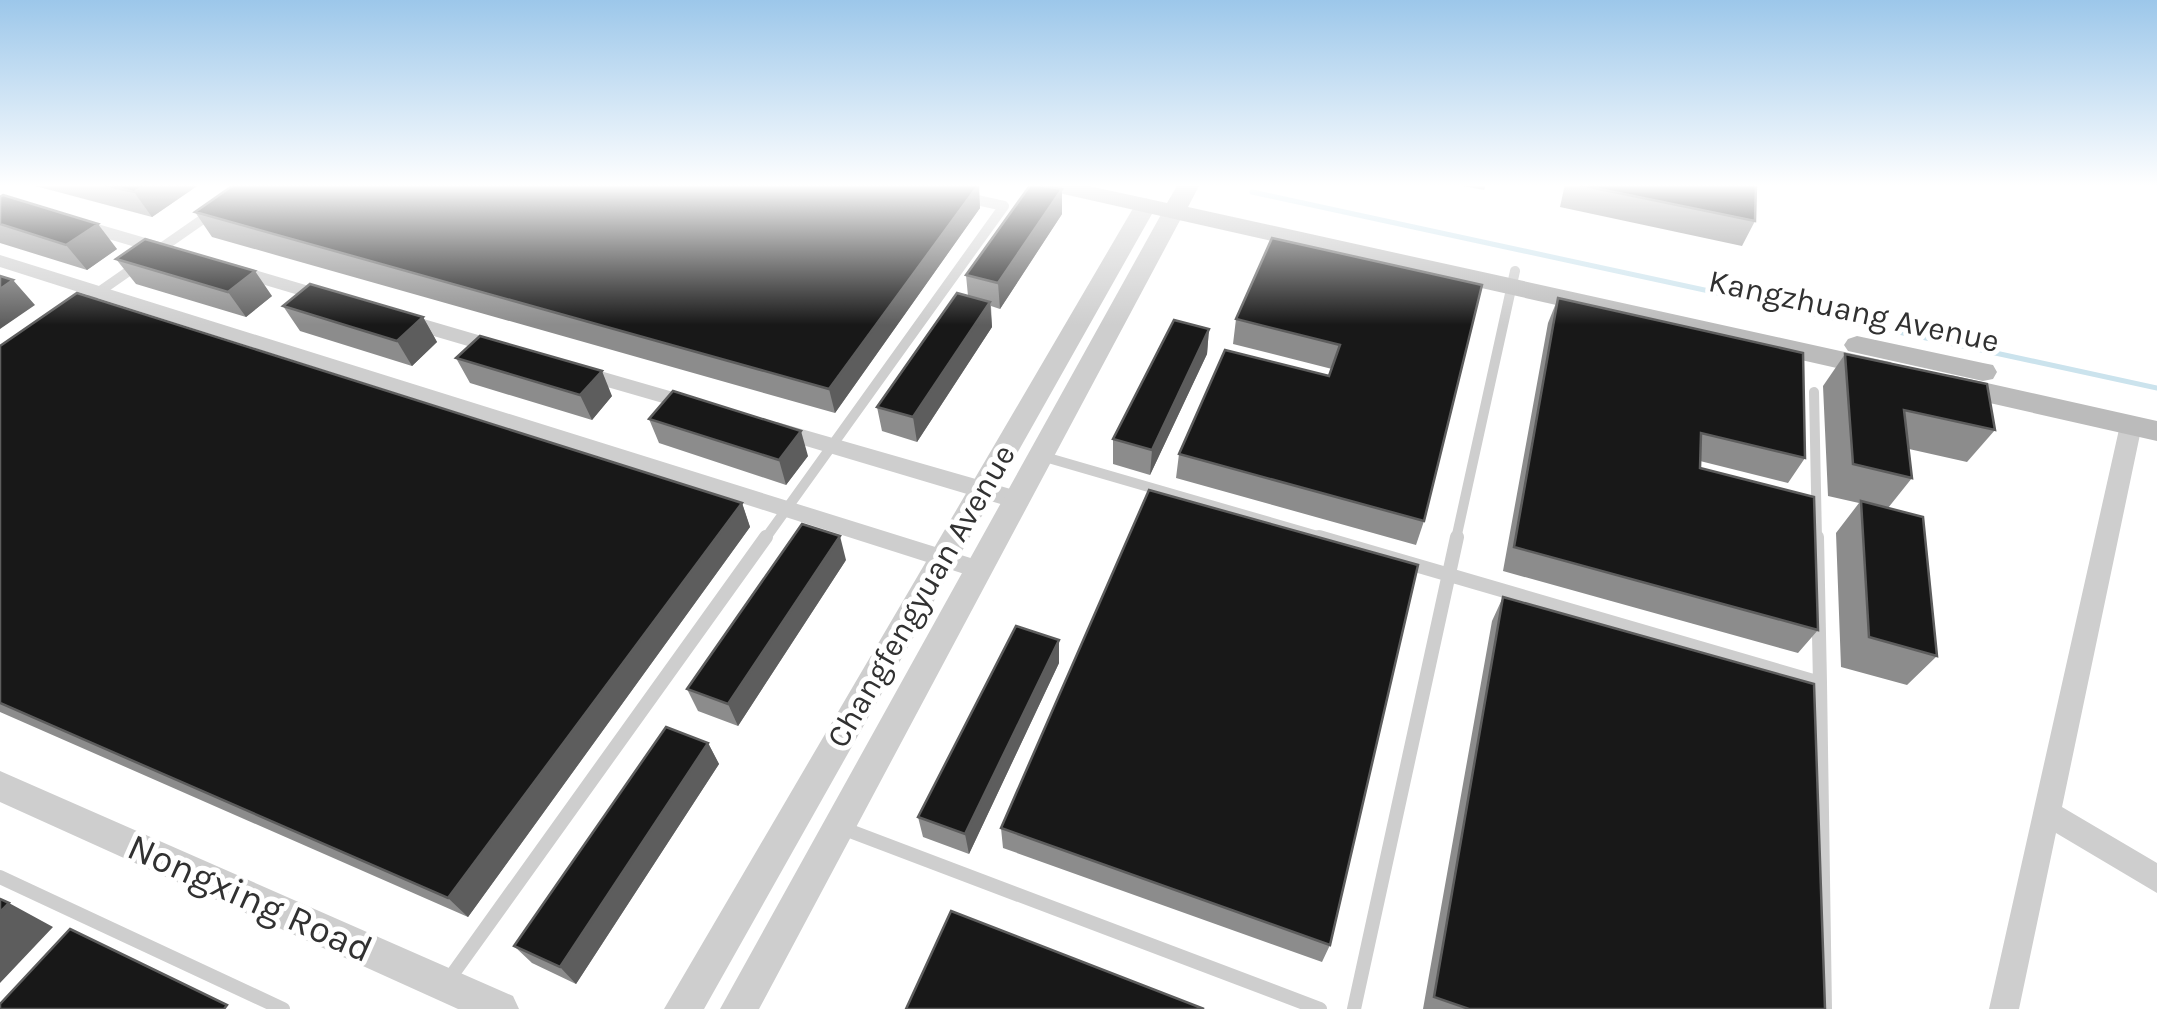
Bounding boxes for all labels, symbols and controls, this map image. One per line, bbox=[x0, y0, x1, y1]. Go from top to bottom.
street label: Kangzhuang Avenue bbox=[1705, 262, 2003, 360]
street label: Changfengyuan Avenue bbox=[819, 438, 1023, 754]
street label: Nongxing Road bbox=[121, 824, 379, 972]

